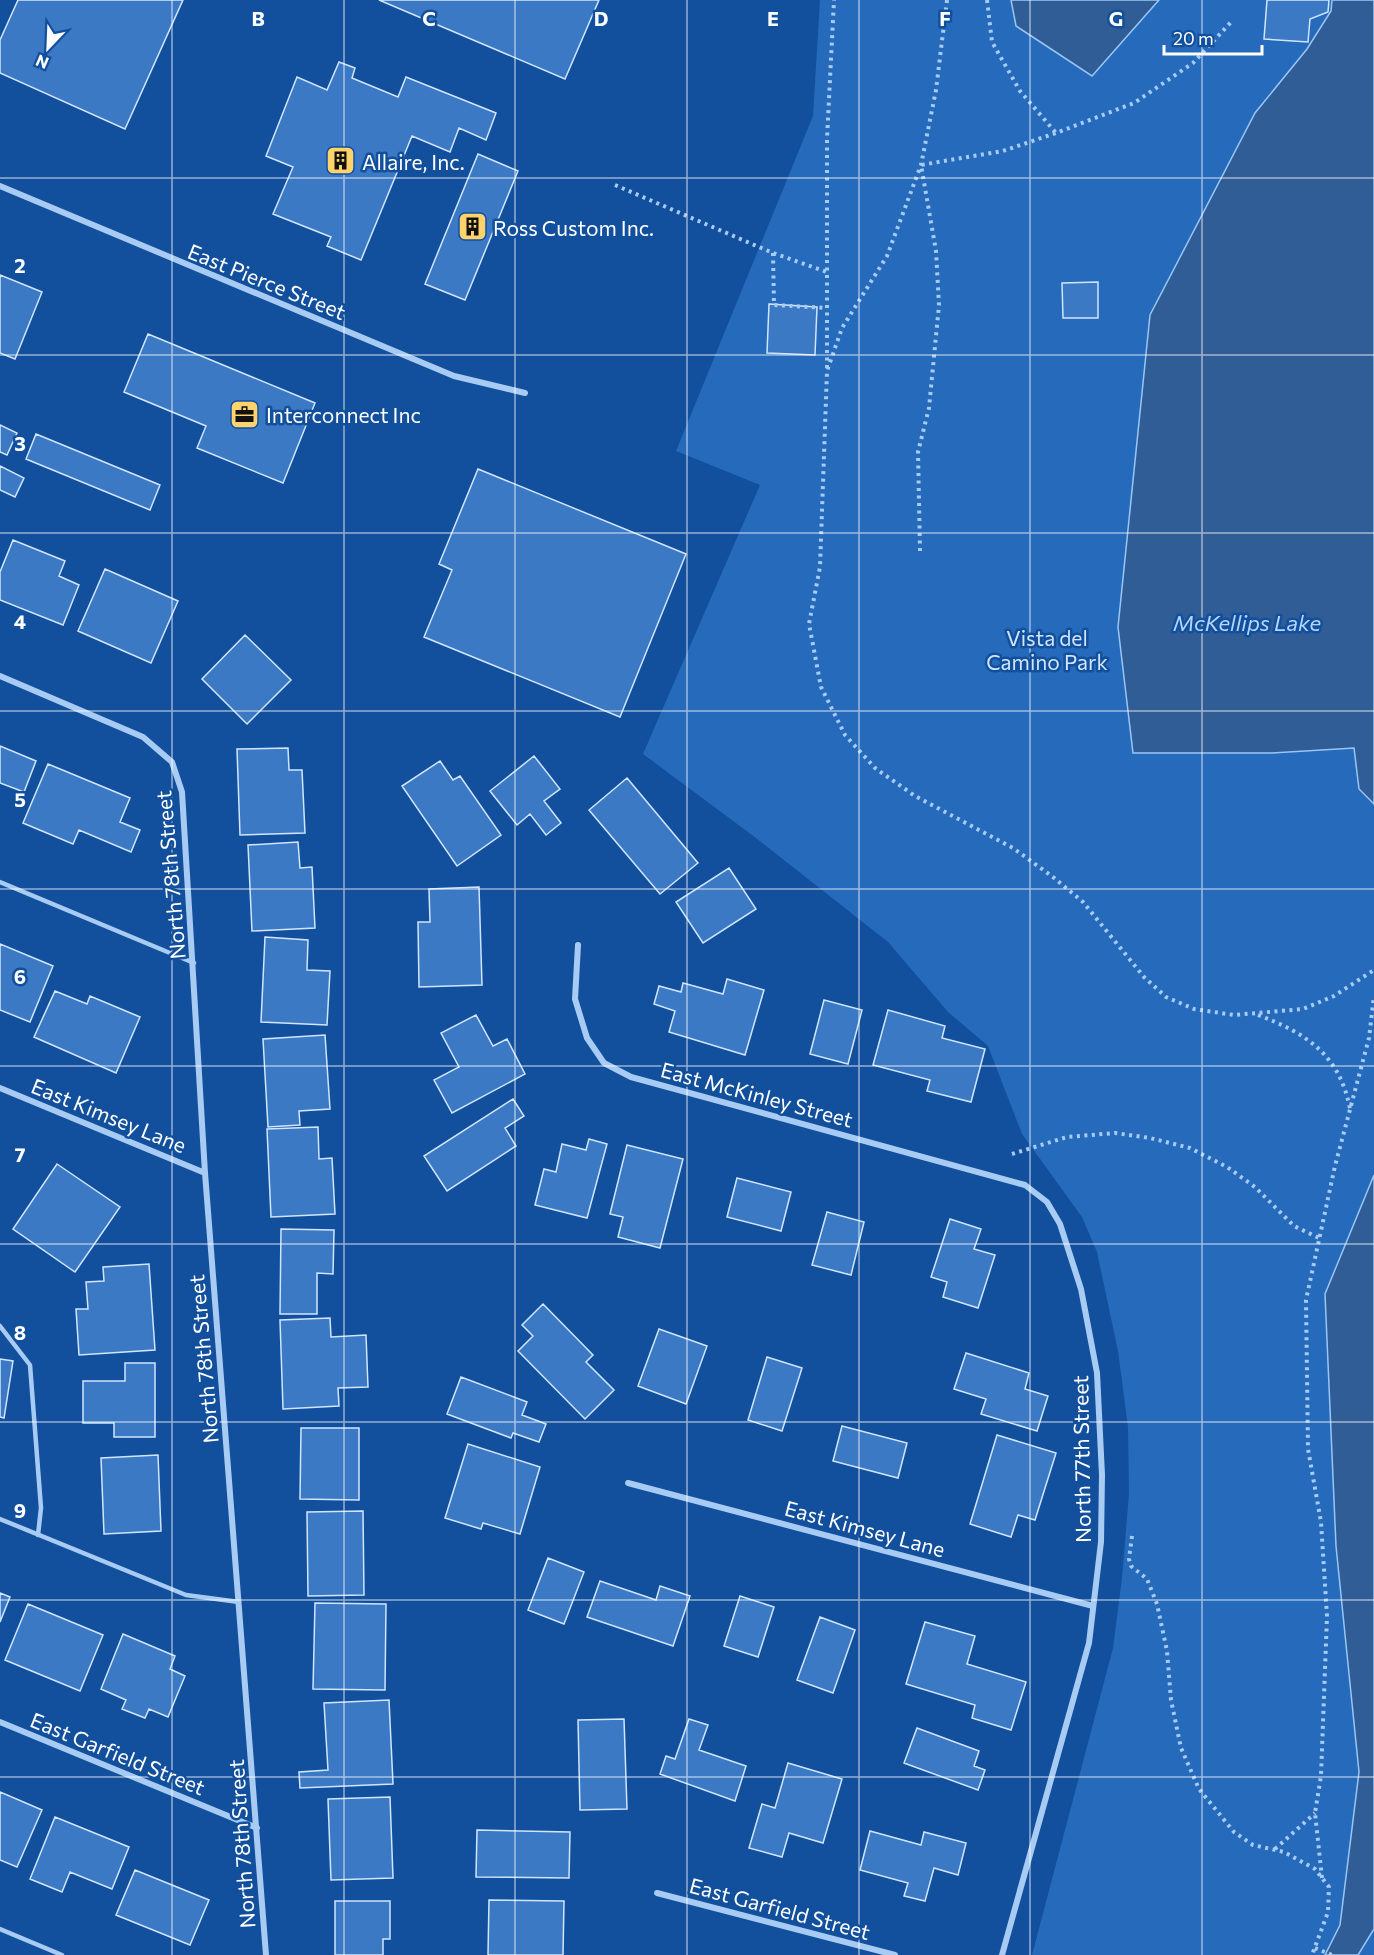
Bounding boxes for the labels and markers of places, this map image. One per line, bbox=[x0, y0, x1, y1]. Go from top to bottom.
building icon: Allaire, Inc. bbox=[325, 145, 357, 177]
place label: Allaire, Inc. bbox=[362, 149, 465, 174]
building icon: Ross Custom Inc. bbox=[456, 211, 488, 243]
place label: Ross Custom Inc. bbox=[493, 215, 654, 240]
office icon: Interconnect Inc bbox=[229, 398, 261, 430]
place label: Interconnect Inc bbox=[266, 402, 421, 427]

